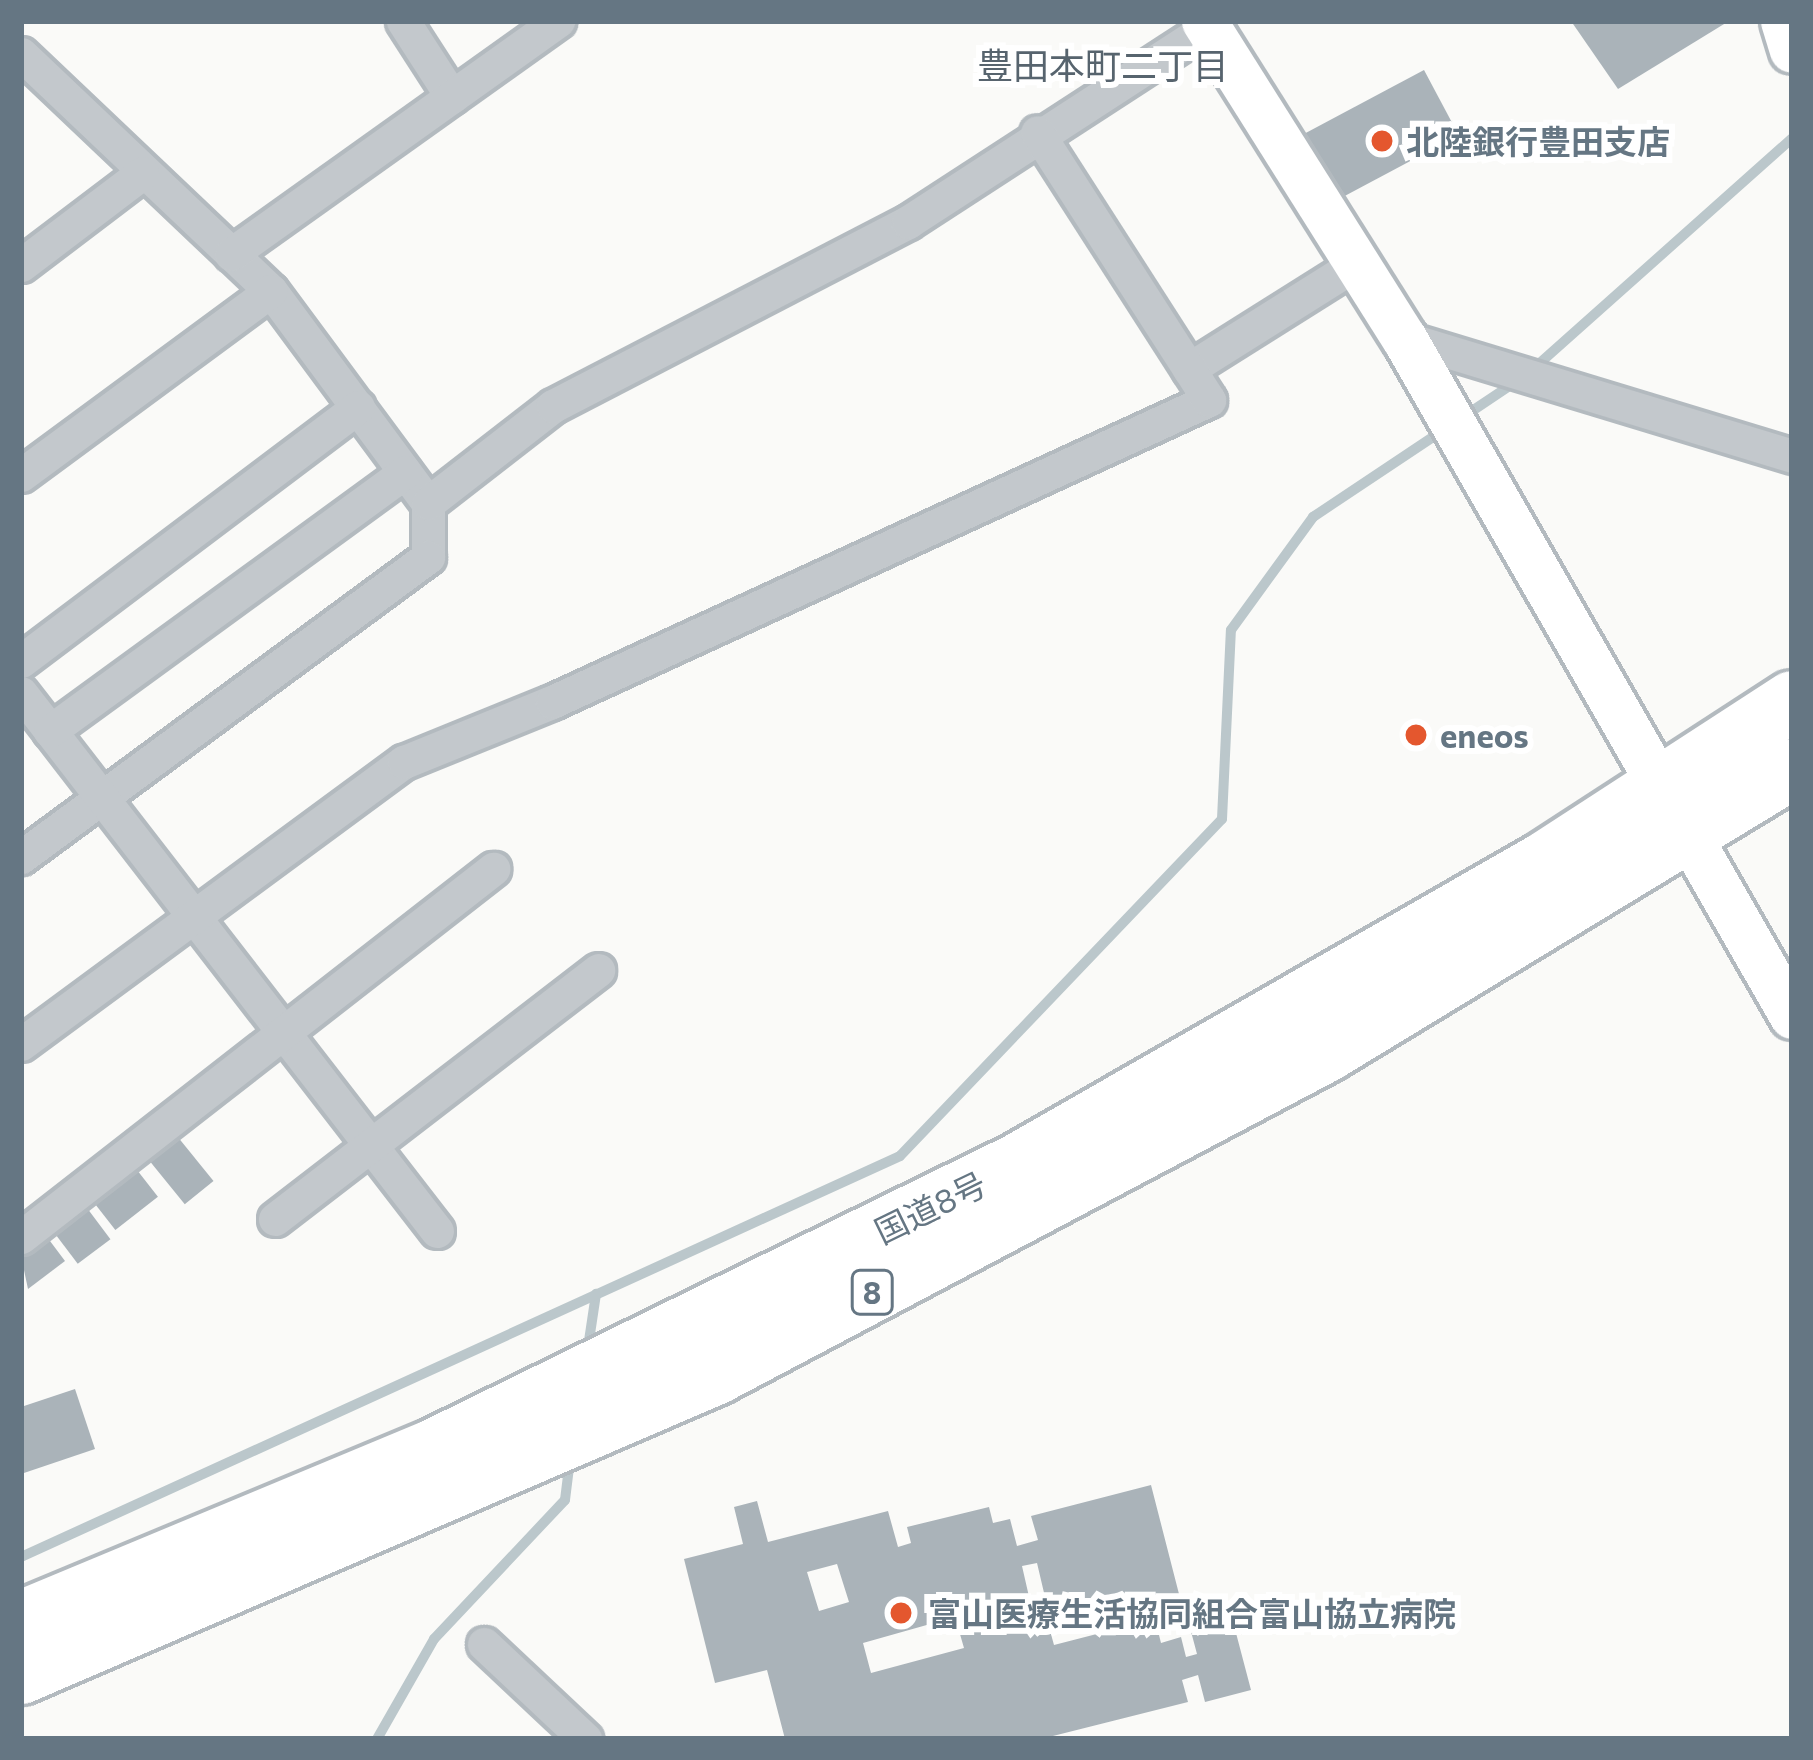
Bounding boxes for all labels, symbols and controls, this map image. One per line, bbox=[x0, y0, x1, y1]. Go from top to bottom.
district label: 豊田本町二丁目 bbox=[977, 43, 1229, 87]
place label: 北陸銀行豊田支店 bbox=[1406, 121, 1670, 161]
marker: 北陸銀行豊田支店 bbox=[1369, 128, 1395, 154]
place label: eneos bbox=[1440, 715, 1529, 755]
marker: eneos bbox=[1403, 722, 1429, 748]
street label: 国道8号 bbox=[868, 1163, 992, 1251]
road number: 8 bbox=[848, 1268, 896, 1316]
place label: 富山医療生活協同組合富山協立病院 bbox=[928, 1593, 1456, 1633]
marker: 富山医療生活協同組合富山協立病院 bbox=[885, 1597, 917, 1629]

